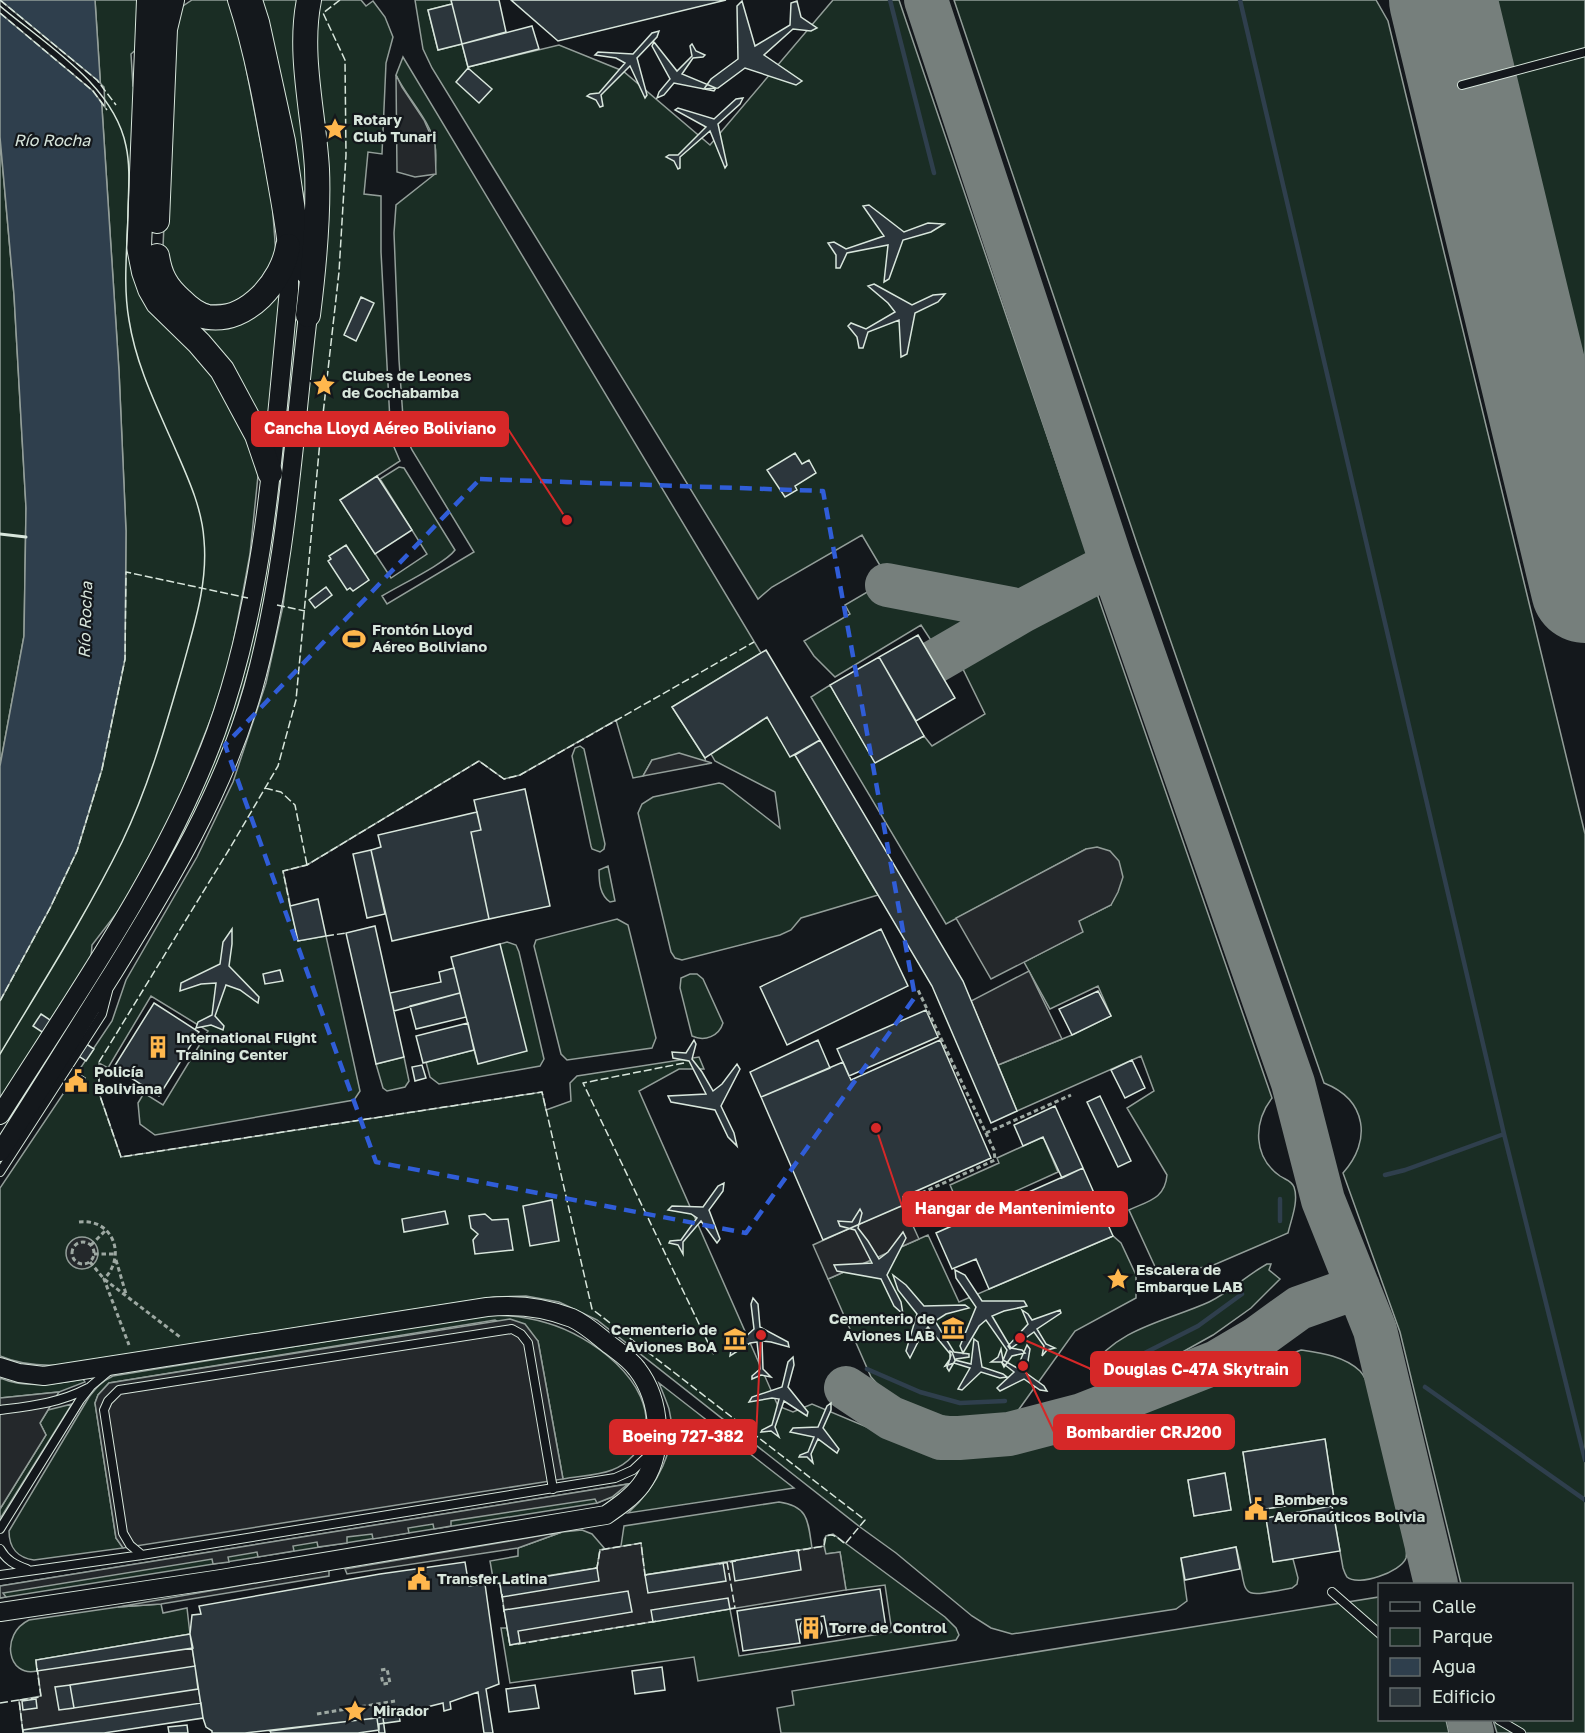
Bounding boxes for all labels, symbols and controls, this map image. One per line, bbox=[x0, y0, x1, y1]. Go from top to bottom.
place label: Rotary Club Tunari bbox=[353, 110, 436, 145]
place icon: Rotary Club Tunari bbox=[322, 116, 348, 142]
water label: Río Rocha bbox=[14, 130, 91, 150]
place label: Clubes de Leones de Cochabamba bbox=[342, 366, 471, 401]
place icon: Clubes de Leones de Cochabamba bbox=[311, 372, 337, 398]
callout: Cancha Lloyd Aéreo Boliviano bbox=[252, 412, 508, 446]
text: Cancha Lloyd Aéreo Boliviano bbox=[264, 418, 496, 438]
water label: Río Rocha bbox=[74, 580, 96, 659]
place label: Frontón Lloyd Aéreo Boliviano bbox=[372, 620, 487, 655]
sports icon: Frontón Lloyd Aéreo Boliviano bbox=[341, 626, 367, 652]
place label: International Flight Training Center bbox=[176, 1028, 317, 1063]
building icon: International Flight Training Center bbox=[145, 1034, 171, 1060]
place label: Policía Boliviana bbox=[94, 1062, 163, 1097]
public building icon: Policía Boliviana bbox=[63, 1068, 89, 1094]
callout: Hangar de Mantenimiento bbox=[903, 1192, 1127, 1226]
text: Hangar de Mantenimiento bbox=[915, 1198, 1116, 1218]
place label: Escalera de Embarque LAB bbox=[1136, 1260, 1243, 1295]
place icon: Escalera de Embarque LAB bbox=[1105, 1266, 1131, 1292]
place label: Cementerio de Aviones LAB bbox=[829, 1309, 935, 1344]
museum icon: Cementerio de Aviones LAB bbox=[940, 1315, 966, 1341]
place label: Cementerio de Aviones BoA bbox=[611, 1320, 717, 1355]
museum icon: Cementerio de Aviones BoA bbox=[722, 1326, 748, 1352]
callout: Douglas C-47A Skytrain bbox=[1091, 1352, 1300, 1386]
text: Douglas C-47A Skytrain bbox=[1103, 1359, 1289, 1379]
callout: Bombardier CRJ200 bbox=[1054, 1415, 1234, 1449]
callout: Boeing 727-382 bbox=[610, 1420, 756, 1454]
text: Bombardier CRJ200 bbox=[1066, 1422, 1222, 1442]
text: Boeing 727-382 bbox=[622, 1426, 744, 1446]
place label: Bomberos Aeronaúticos Bolivia bbox=[1274, 1490, 1425, 1525]
public building icon: Bomberos Aeronaúticos Bolivia bbox=[1243, 1496, 1269, 1522]
public building icon: Transfer Latina bbox=[406, 1566, 432, 1592]
place label: Transfer Latina bbox=[437, 1569, 547, 1587]
legend bbox=[1378, 1583, 1573, 1721]
text: Calle bbox=[1432, 1595, 1476, 1617]
building icon: Torre de Control bbox=[798, 1615, 824, 1641]
place label: Torre de Control bbox=[829, 1618, 947, 1636]
text: Parque bbox=[1432, 1625, 1493, 1647]
text: Agua bbox=[1432, 1655, 1476, 1677]
text: Edificio bbox=[1432, 1685, 1496, 1707]
place icon: Mirador bbox=[342, 1698, 368, 1724]
place label: Mirador bbox=[373, 1701, 429, 1719]

